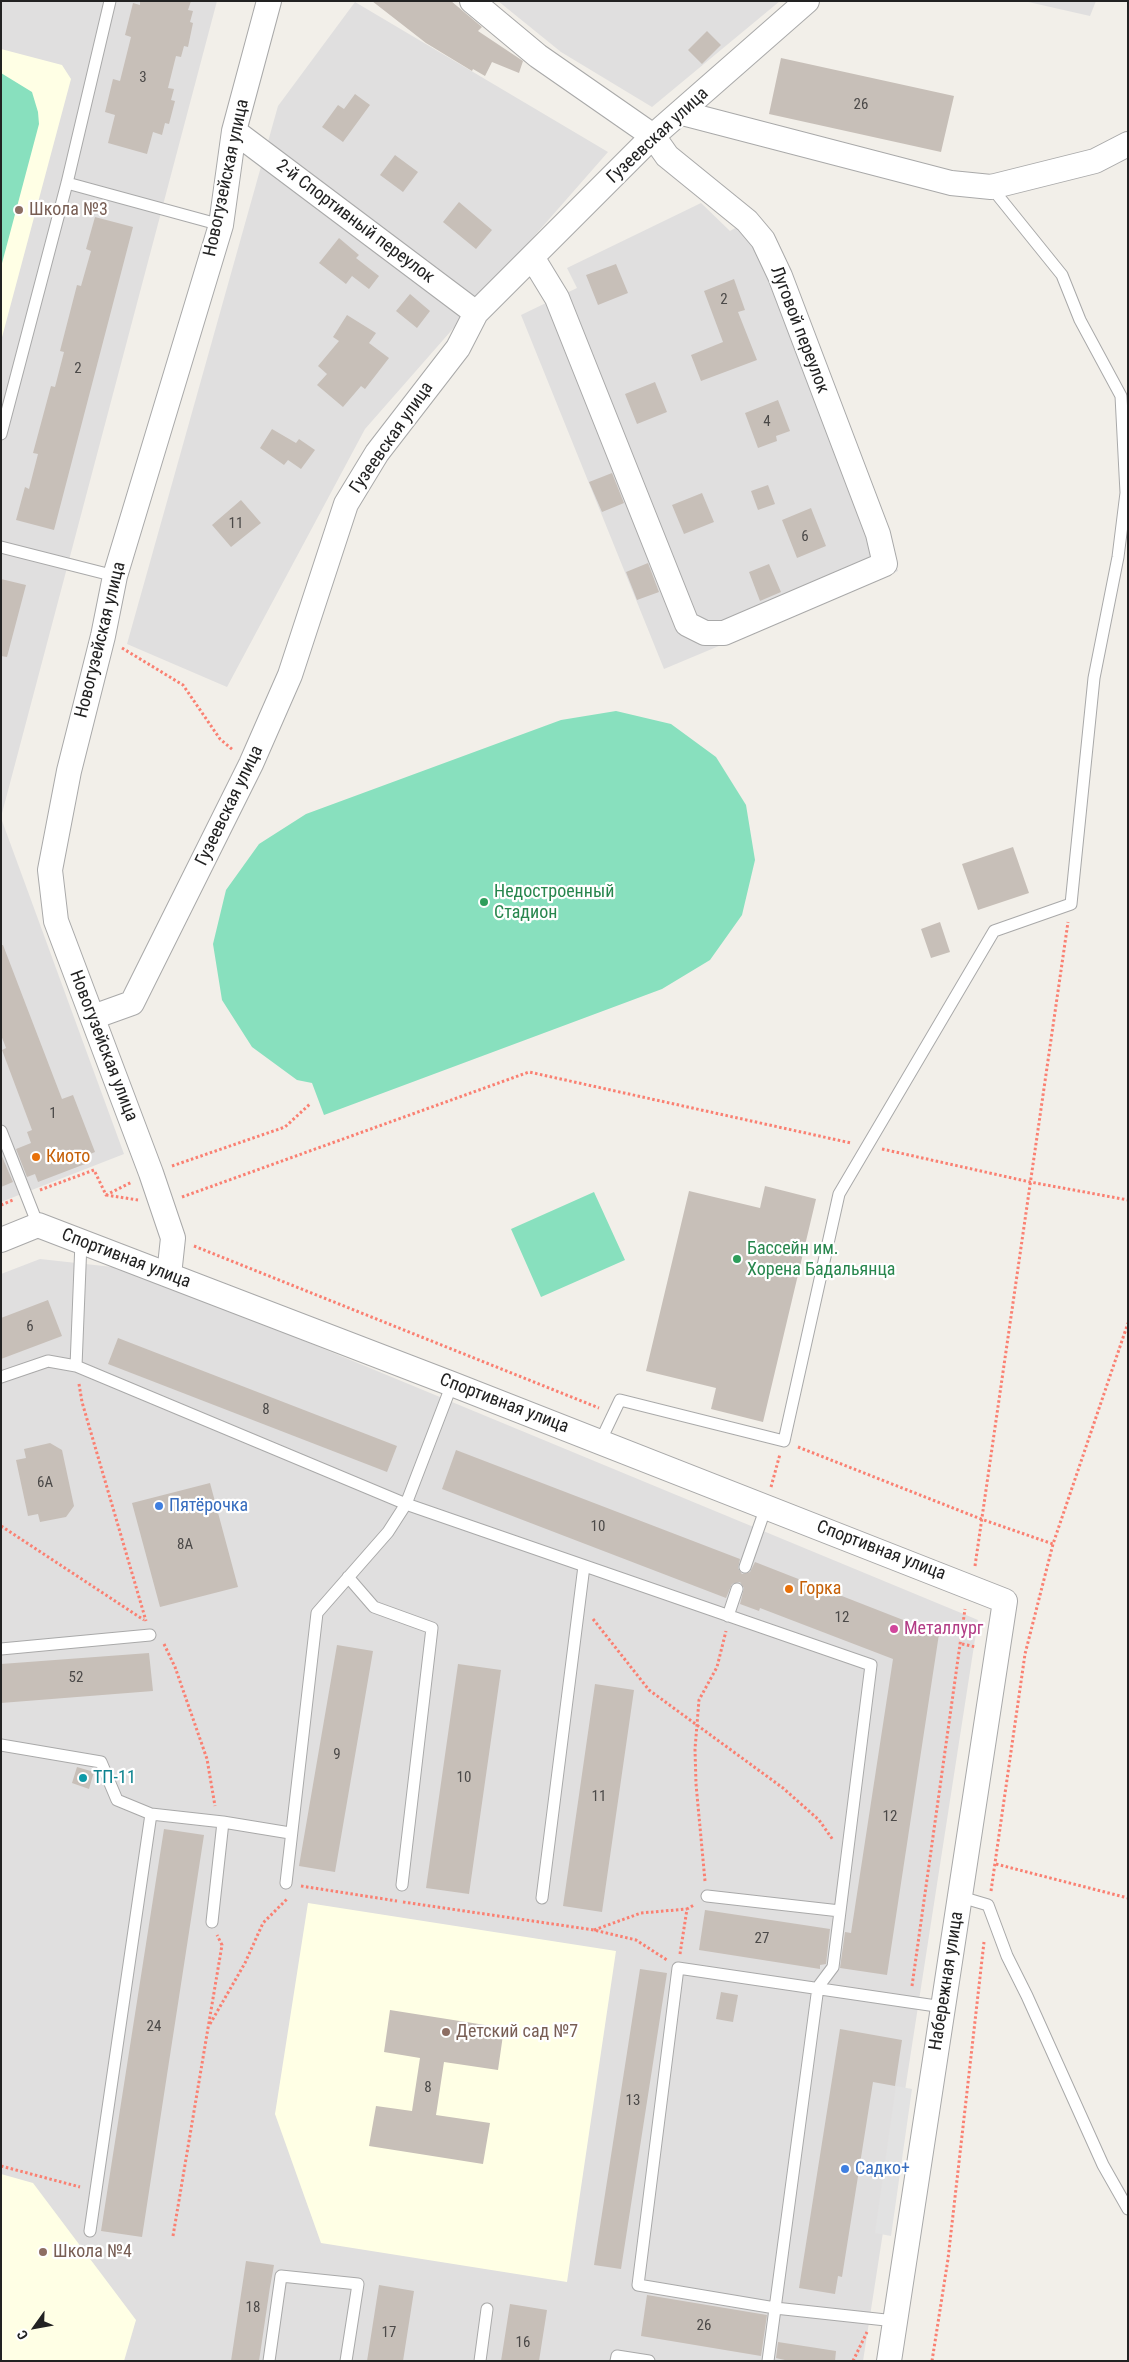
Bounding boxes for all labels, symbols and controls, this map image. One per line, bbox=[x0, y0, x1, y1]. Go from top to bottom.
house number: 3 bbox=[139, 69, 147, 87]
street label: Гузеевская улица bbox=[603, 83, 713, 189]
house number: 26 bbox=[854, 96, 868, 114]
street label: Новогузейская улица bbox=[200, 97, 254, 259]
street label: 2-й Спортивный переулок bbox=[272, 155, 438, 289]
place label: Школа №3 bbox=[29, 199, 108, 221]
marker: Школа №3 bbox=[13, 204, 25, 216]
street label: Луговой переулок bbox=[765, 263, 833, 397]
house number: 2 bbox=[720, 291, 728, 309]
house number: 2 bbox=[74, 360, 82, 378]
street label: Гузеевская улица bbox=[346, 378, 438, 498]
house number: 4 bbox=[763, 413, 771, 431]
house number: 11 bbox=[229, 515, 243, 533]
house number: 6 bbox=[801, 528, 809, 546]
street label: Новогузейская улица bbox=[71, 560, 131, 720]
street label: Гузеевская улица bbox=[192, 742, 268, 870]
place label: Недостроенный Стадион bbox=[494, 881, 614, 924]
marker: Недостроенный Стадион bbox=[478, 896, 490, 908]
street label: Новогузейская улица bbox=[64, 967, 142, 1125]
house number: 1 bbox=[49, 1105, 57, 1123]
place label: Киото bbox=[46, 1146, 90, 1168]
marker: Киото bbox=[30, 1151, 42, 1163]
street label: Спортивная улица bbox=[58, 1224, 194, 1294]
place label: Бассейн им. Хорена Бадальянца bbox=[747, 1238, 895, 1280]
marker: Бассейн им. Хорена Бадальянца bbox=[731, 1253, 743, 1265]
house number: 6 bbox=[26, 1318, 34, 1336]
street label: Спортивная улица bbox=[436, 1369, 572, 1439]
house number: 8 bbox=[262, 1401, 270, 1419]
house number: 6А bbox=[37, 1474, 53, 1492]
place label: Пятёрочка bbox=[169, 1495, 248, 1517]
marker: Пятёрочка bbox=[153, 1500, 165, 1512]
street label: Спортивная улица bbox=[813, 1516, 949, 1586]
house number: 10 bbox=[591, 1518, 605, 1536]
house number: 8А bbox=[177, 1536, 193, 1554]
place label: Горка bbox=[799, 1578, 841, 1600]
marker: Горка bbox=[783, 1583, 795, 1595]
house number: 12 bbox=[835, 1609, 849, 1627]
place label: Металлург bbox=[904, 1618, 984, 1640]
marker: Металлург bbox=[888, 1623, 900, 1635]
house number: 52 bbox=[69, 1669, 83, 1687]
house number: 9 bbox=[333, 1746, 341, 1764]
place label: ТП-11 bbox=[93, 1767, 136, 1789]
house number: 10 bbox=[457, 1769, 471, 1787]
marker: ТП-11 bbox=[77, 1772, 89, 1784]
house number: 11 bbox=[592, 1788, 606, 1806]
house number: 12 bbox=[883, 1808, 897, 1826]
street label: Набережная улица bbox=[925, 1910, 969, 2052]
house number: 27 bbox=[755, 1930, 769, 1948]
house number: 24 bbox=[147, 2018, 161, 2036]
place label: Детский сад №7 bbox=[456, 2021, 578, 2043]
marker: Детский сад №7 bbox=[440, 2026, 452, 2038]
house number: 8 bbox=[424, 2079, 432, 2097]
house number: 13 bbox=[626, 2092, 640, 2110]
place label: Садко+ bbox=[855, 2158, 910, 2180]
marker: Садко+ bbox=[839, 2163, 851, 2175]
place label: Школа №4 bbox=[53, 2241, 132, 2263]
marker: Школа №4 bbox=[37, 2246, 49, 2258]
house number: 18 bbox=[246, 2299, 260, 2317]
north arrow bbox=[10, 2302, 60, 2352]
house number: 26 bbox=[697, 2317, 711, 2335]
house number: 17 bbox=[382, 2324, 396, 2342]
text: С bbox=[13, 2327, 31, 2343]
house number: 16 bbox=[516, 2334, 530, 2352]

